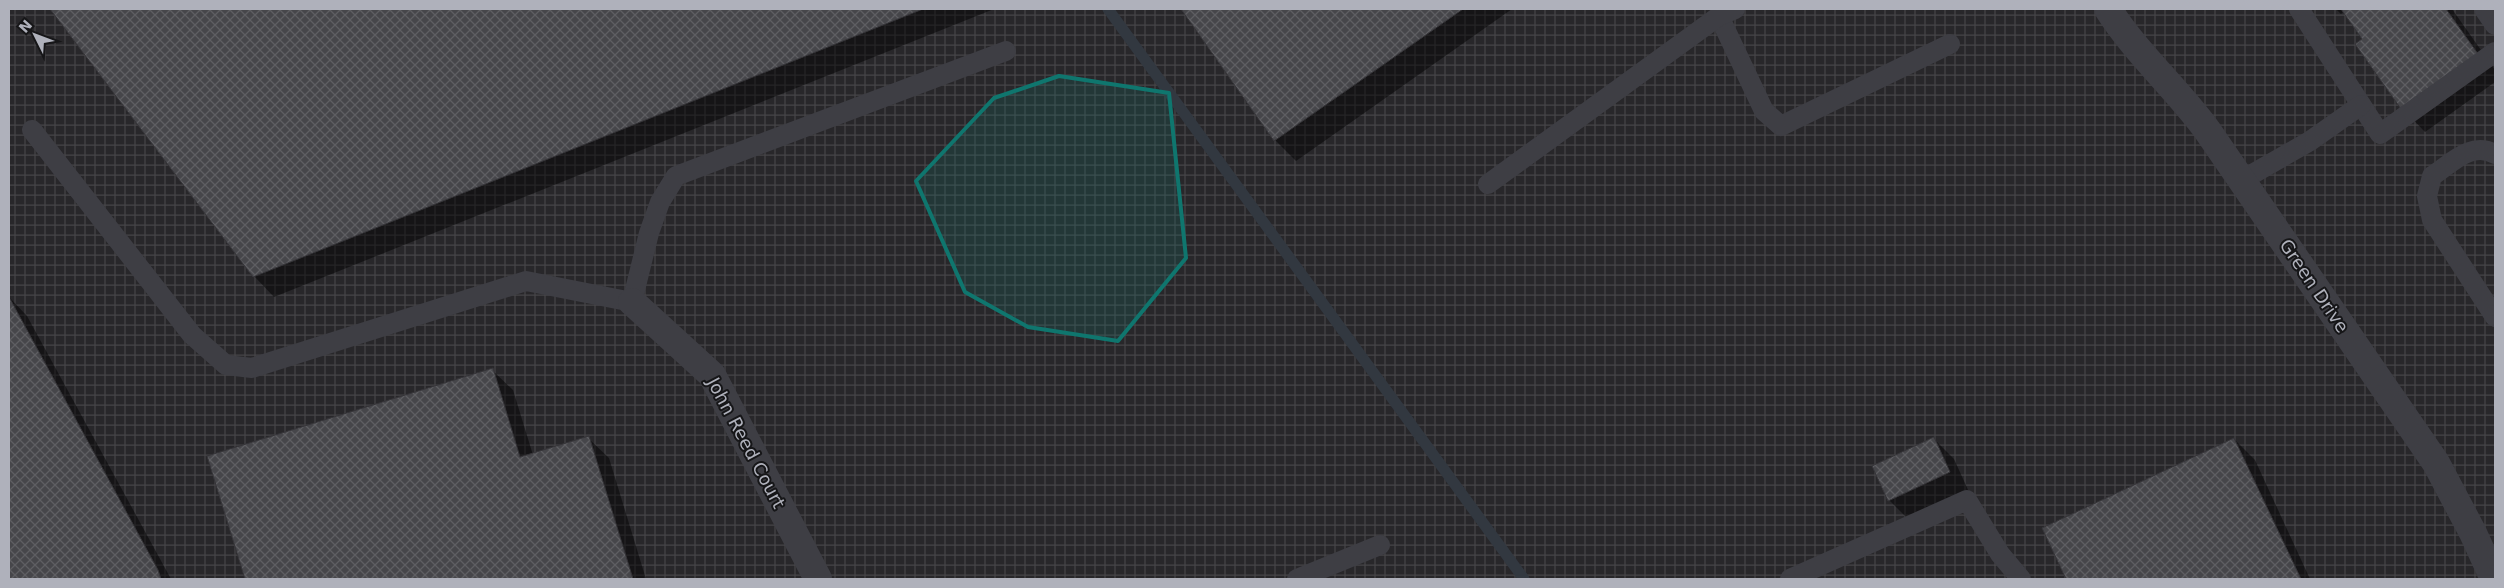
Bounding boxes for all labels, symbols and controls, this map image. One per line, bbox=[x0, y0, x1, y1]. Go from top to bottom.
north arrow bbox=[10, 10, 60, 60]
text: N bbox=[15, 17, 35, 36]
street label: Green Drive bbox=[2275, 235, 2353, 336]
street label: John Reed Court bbox=[703, 373, 790, 512]

